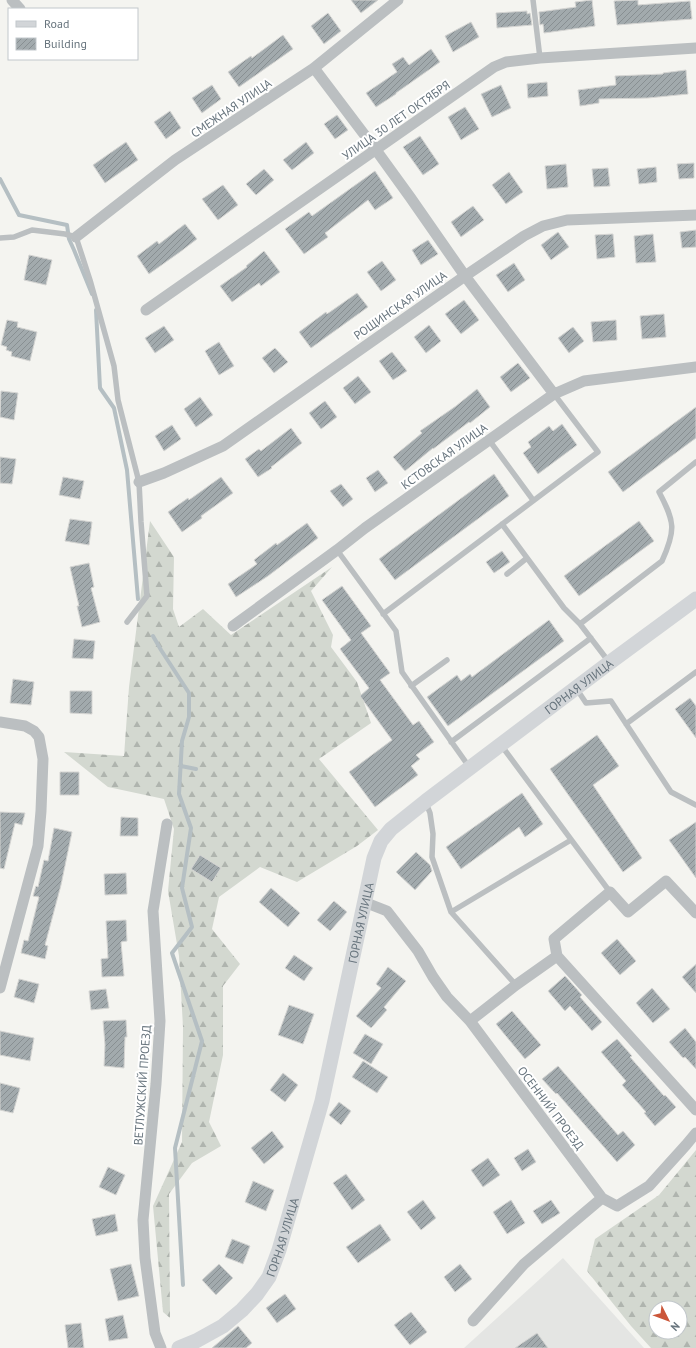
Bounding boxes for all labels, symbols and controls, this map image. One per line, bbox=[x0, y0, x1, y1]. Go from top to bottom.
legend bbox=[8, 8, 138, 60]
text: Road bbox=[44, 16, 69, 31]
text: Building bbox=[44, 36, 87, 51]
street label: СМЕЖНАЯ УЛИЦА bbox=[188, 75, 274, 141]
street label: УЛИЦА 30 ЛЕТ ОКТЯБРЯ bbox=[339, 77, 453, 163]
street label: РОЩИНСКАЯ УЛИЦА bbox=[351, 267, 449, 343]
street label: КСТОВСКАЯ УЛИЦА bbox=[398, 420, 490, 492]
street label: ГОРНАЯ УЛИЦА bbox=[541, 655, 616, 717]
street label: ГОРНАЯ УЛИЦА bbox=[344, 881, 376, 964]
street label: ВЕТЛУЖСКИЙ ПРОЕЗД bbox=[130, 1024, 154, 1146]
street label: ОСЕННИЙ ПРОЕЗД bbox=[515, 1063, 587, 1153]
street label: ГОРНАЯ УЛИЦА bbox=[262, 1196, 301, 1279]
north arrow bbox=[648, 1300, 688, 1340]
text: N bbox=[668, 1319, 683, 1334]

